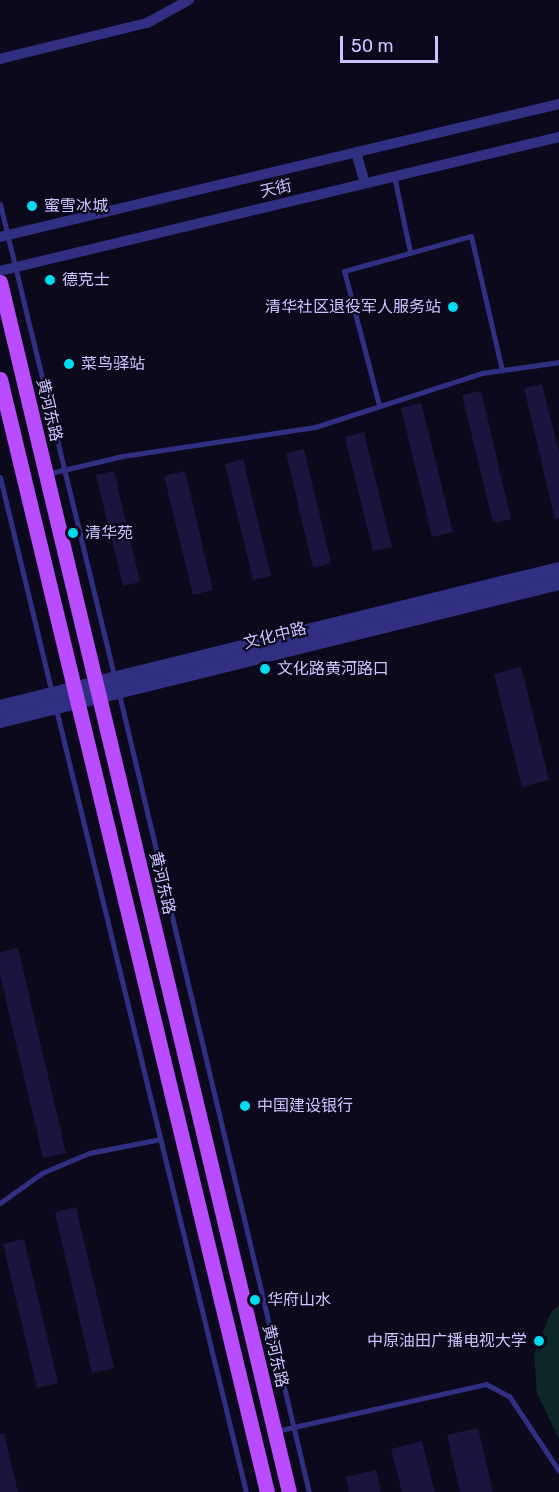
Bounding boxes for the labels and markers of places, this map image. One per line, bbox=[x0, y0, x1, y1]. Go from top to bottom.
place label: 蜜雪冰城 bbox=[44, 196, 108, 216]
marker: 蜜雪冰城 bbox=[25, 199, 39, 213]
place label: 德克士 bbox=[62, 270, 110, 290]
marker: 德克士 bbox=[43, 273, 57, 287]
place label: 清华社区退役军人服务站 bbox=[265, 297, 441, 317]
marker: 清华社区退役军人服务站 bbox=[446, 300, 460, 314]
place label: 菜鸟驿站 bbox=[81, 354, 145, 374]
marker: 菜鸟驿站 bbox=[62, 357, 76, 371]
place label: 清华苑 bbox=[85, 523, 133, 543]
marker: 清华苑 bbox=[66, 526, 80, 540]
place label: 文化路黄河路口 bbox=[277, 659, 389, 679]
marker: 文化路黄河路口 bbox=[258, 662, 272, 676]
place label: 中国建设银行 bbox=[257, 1096, 353, 1116]
marker: 中国建设银行 bbox=[238, 1099, 252, 1113]
place label: 华府山水 bbox=[267, 1290, 331, 1310]
marker: 华府山水 bbox=[248, 1293, 262, 1307]
place label: 中原油田广播电视大学 bbox=[367, 1331, 527, 1351]
marker: 中原油田广播电视大学 bbox=[532, 1334, 546, 1348]

